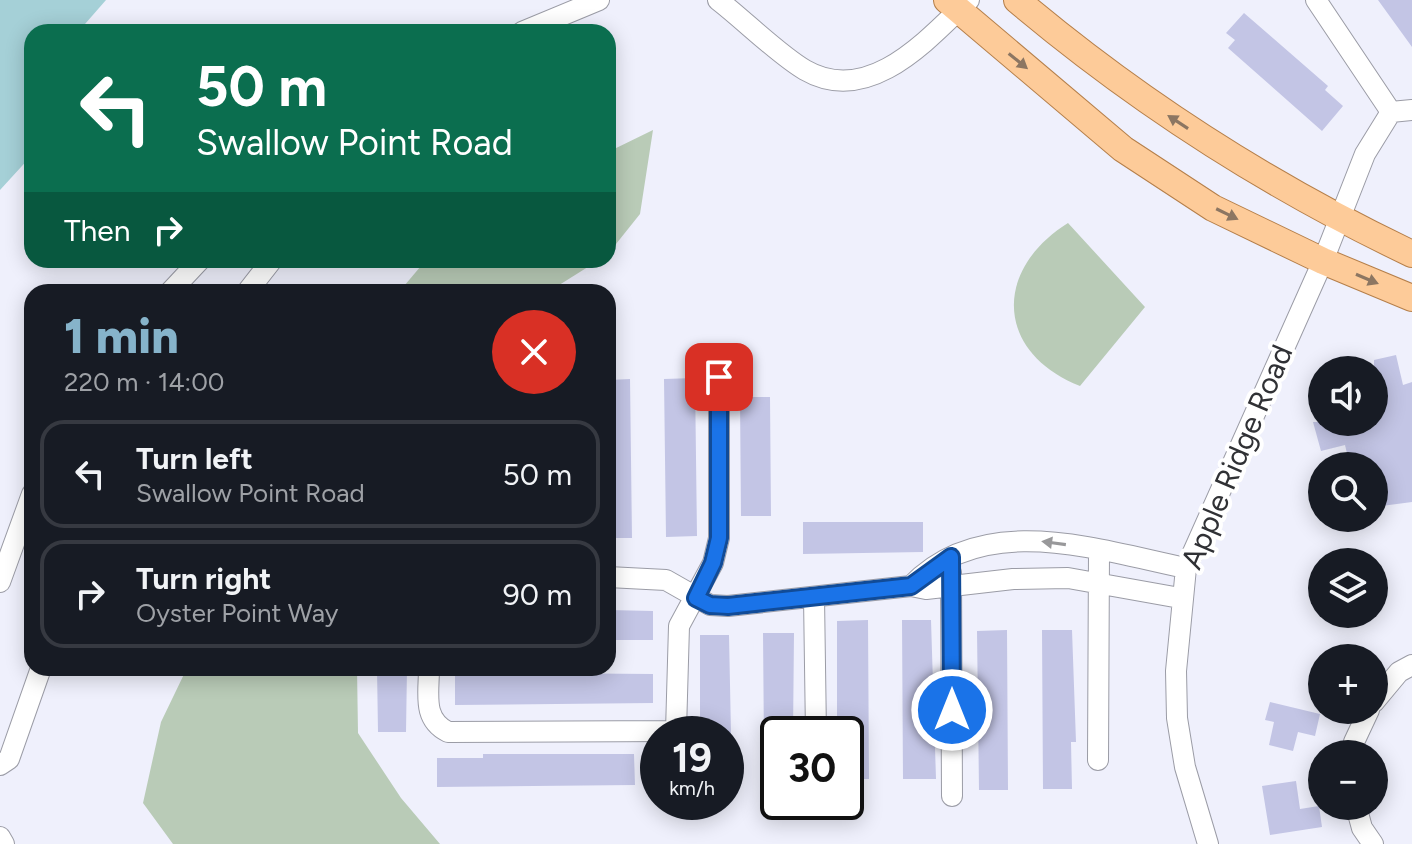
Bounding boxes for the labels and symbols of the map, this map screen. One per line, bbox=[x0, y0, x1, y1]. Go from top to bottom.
one-way arrow bbox=[1007, 52, 1027, 69]
one-way arrow bbox=[1167, 115, 1188, 130]
one-way arrow bbox=[1215, 207, 1238, 221]
one-way arrow bbox=[1355, 273, 1379, 286]
street label: Apple Ridge Road bbox=[1173, 339, 1300, 574]
pin bbox=[685, 343, 753, 411]
one-way arrow bbox=[1041, 536, 1066, 549]
position arrow bbox=[910, 668, 994, 752]
speed limit sign: 30 bbox=[760, 716, 864, 820]

